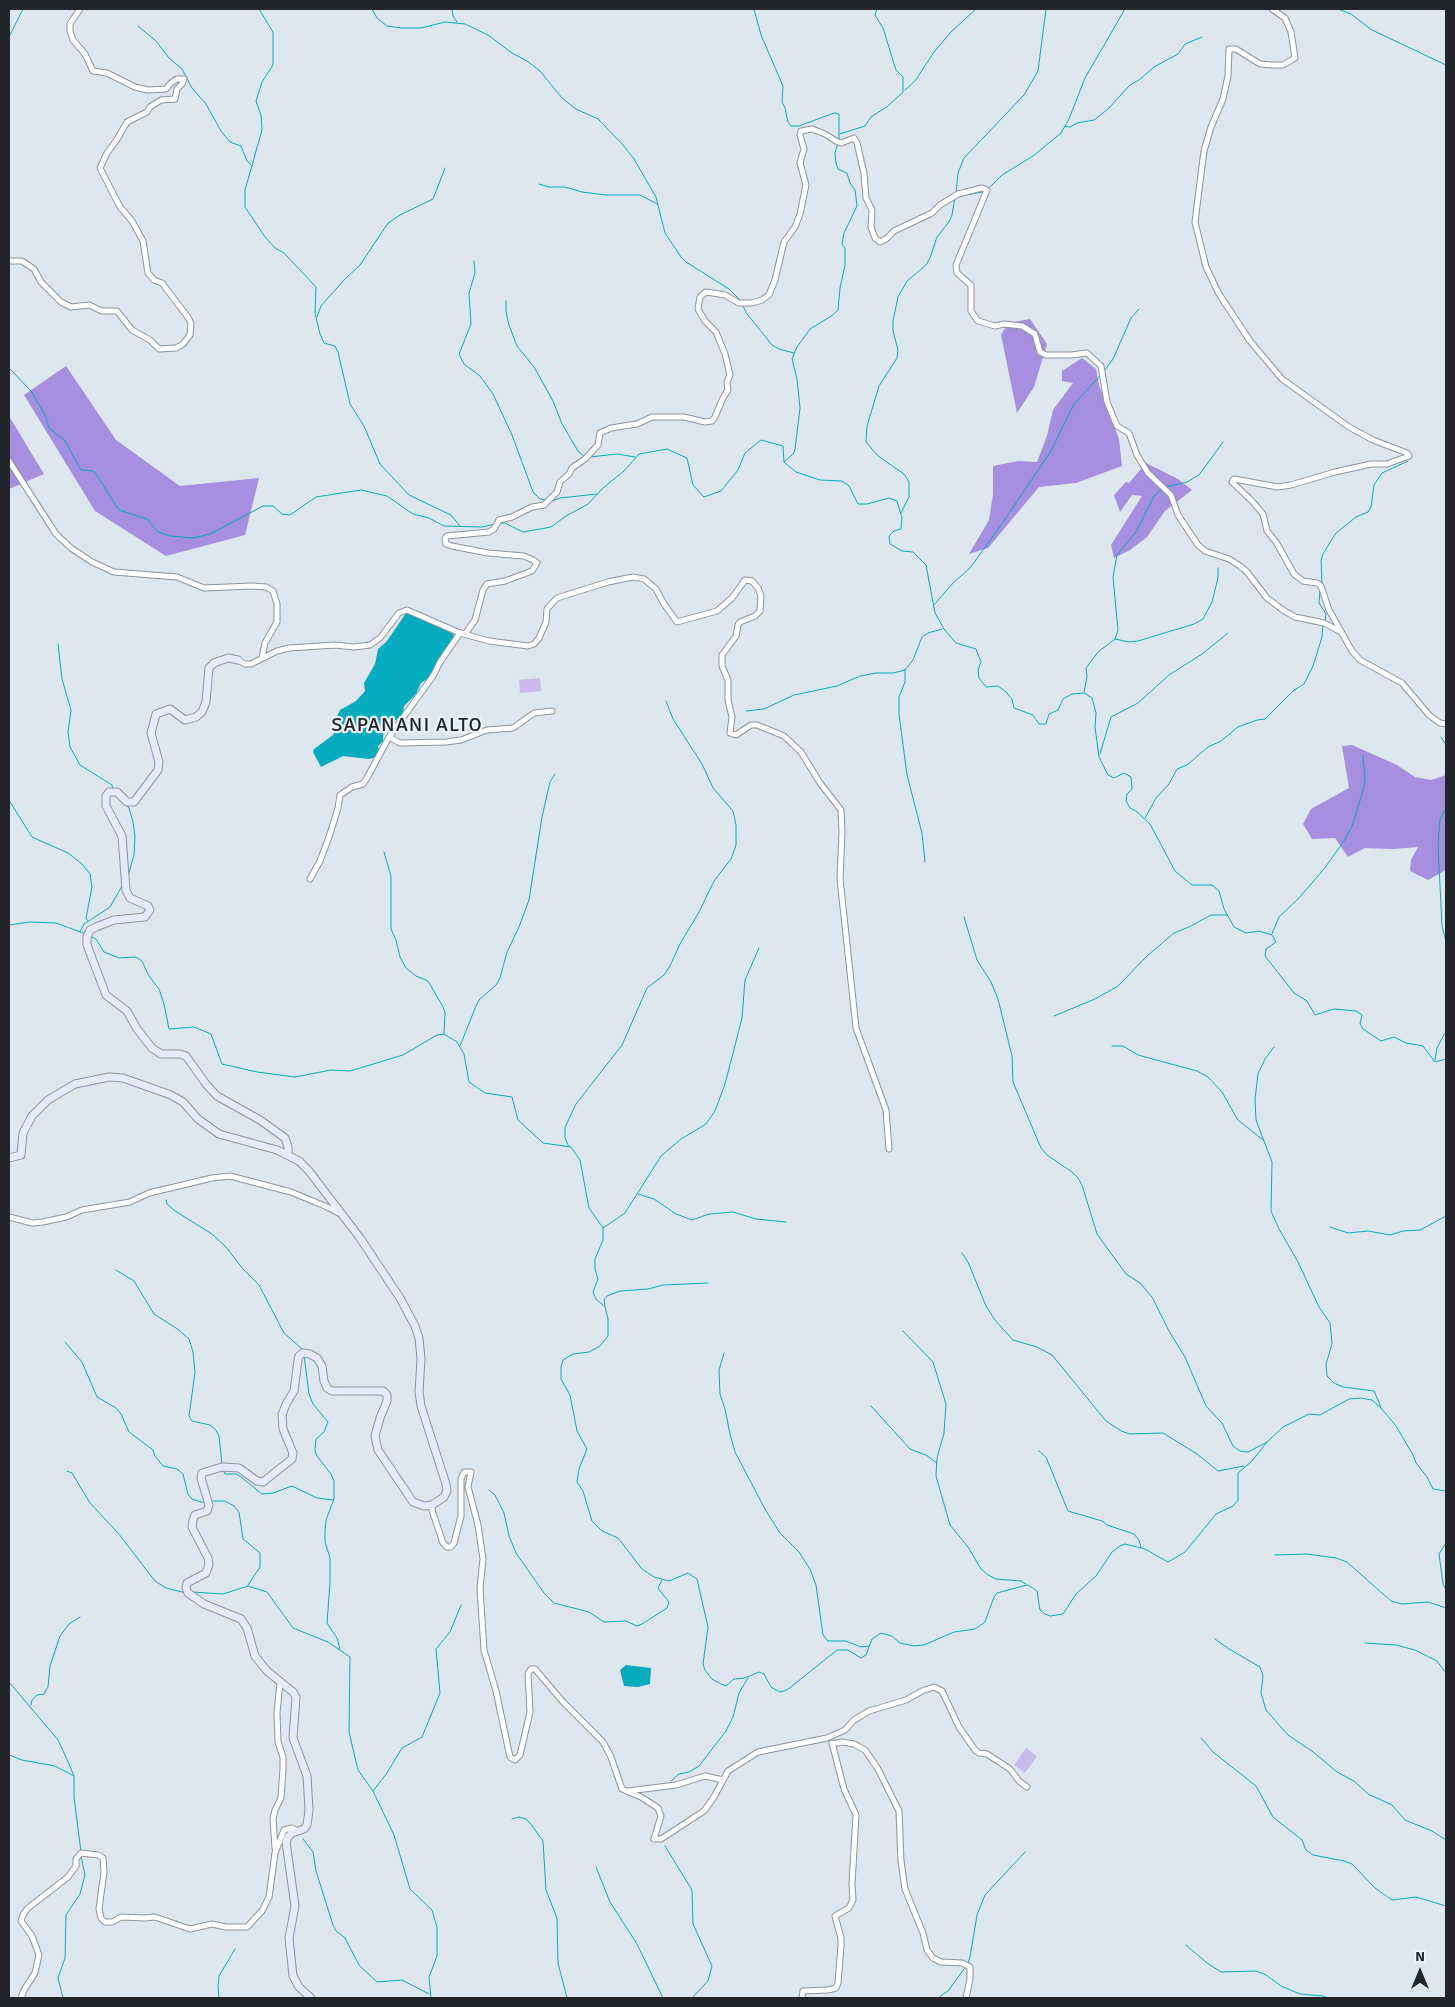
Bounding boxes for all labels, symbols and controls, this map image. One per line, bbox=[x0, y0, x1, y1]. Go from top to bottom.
district label: SAPANANI ALTO bbox=[330, 714, 484, 738]
north arrow bbox=[1395, 1947, 1445, 1997]
text: N bbox=[1415, 1948, 1425, 1965]

